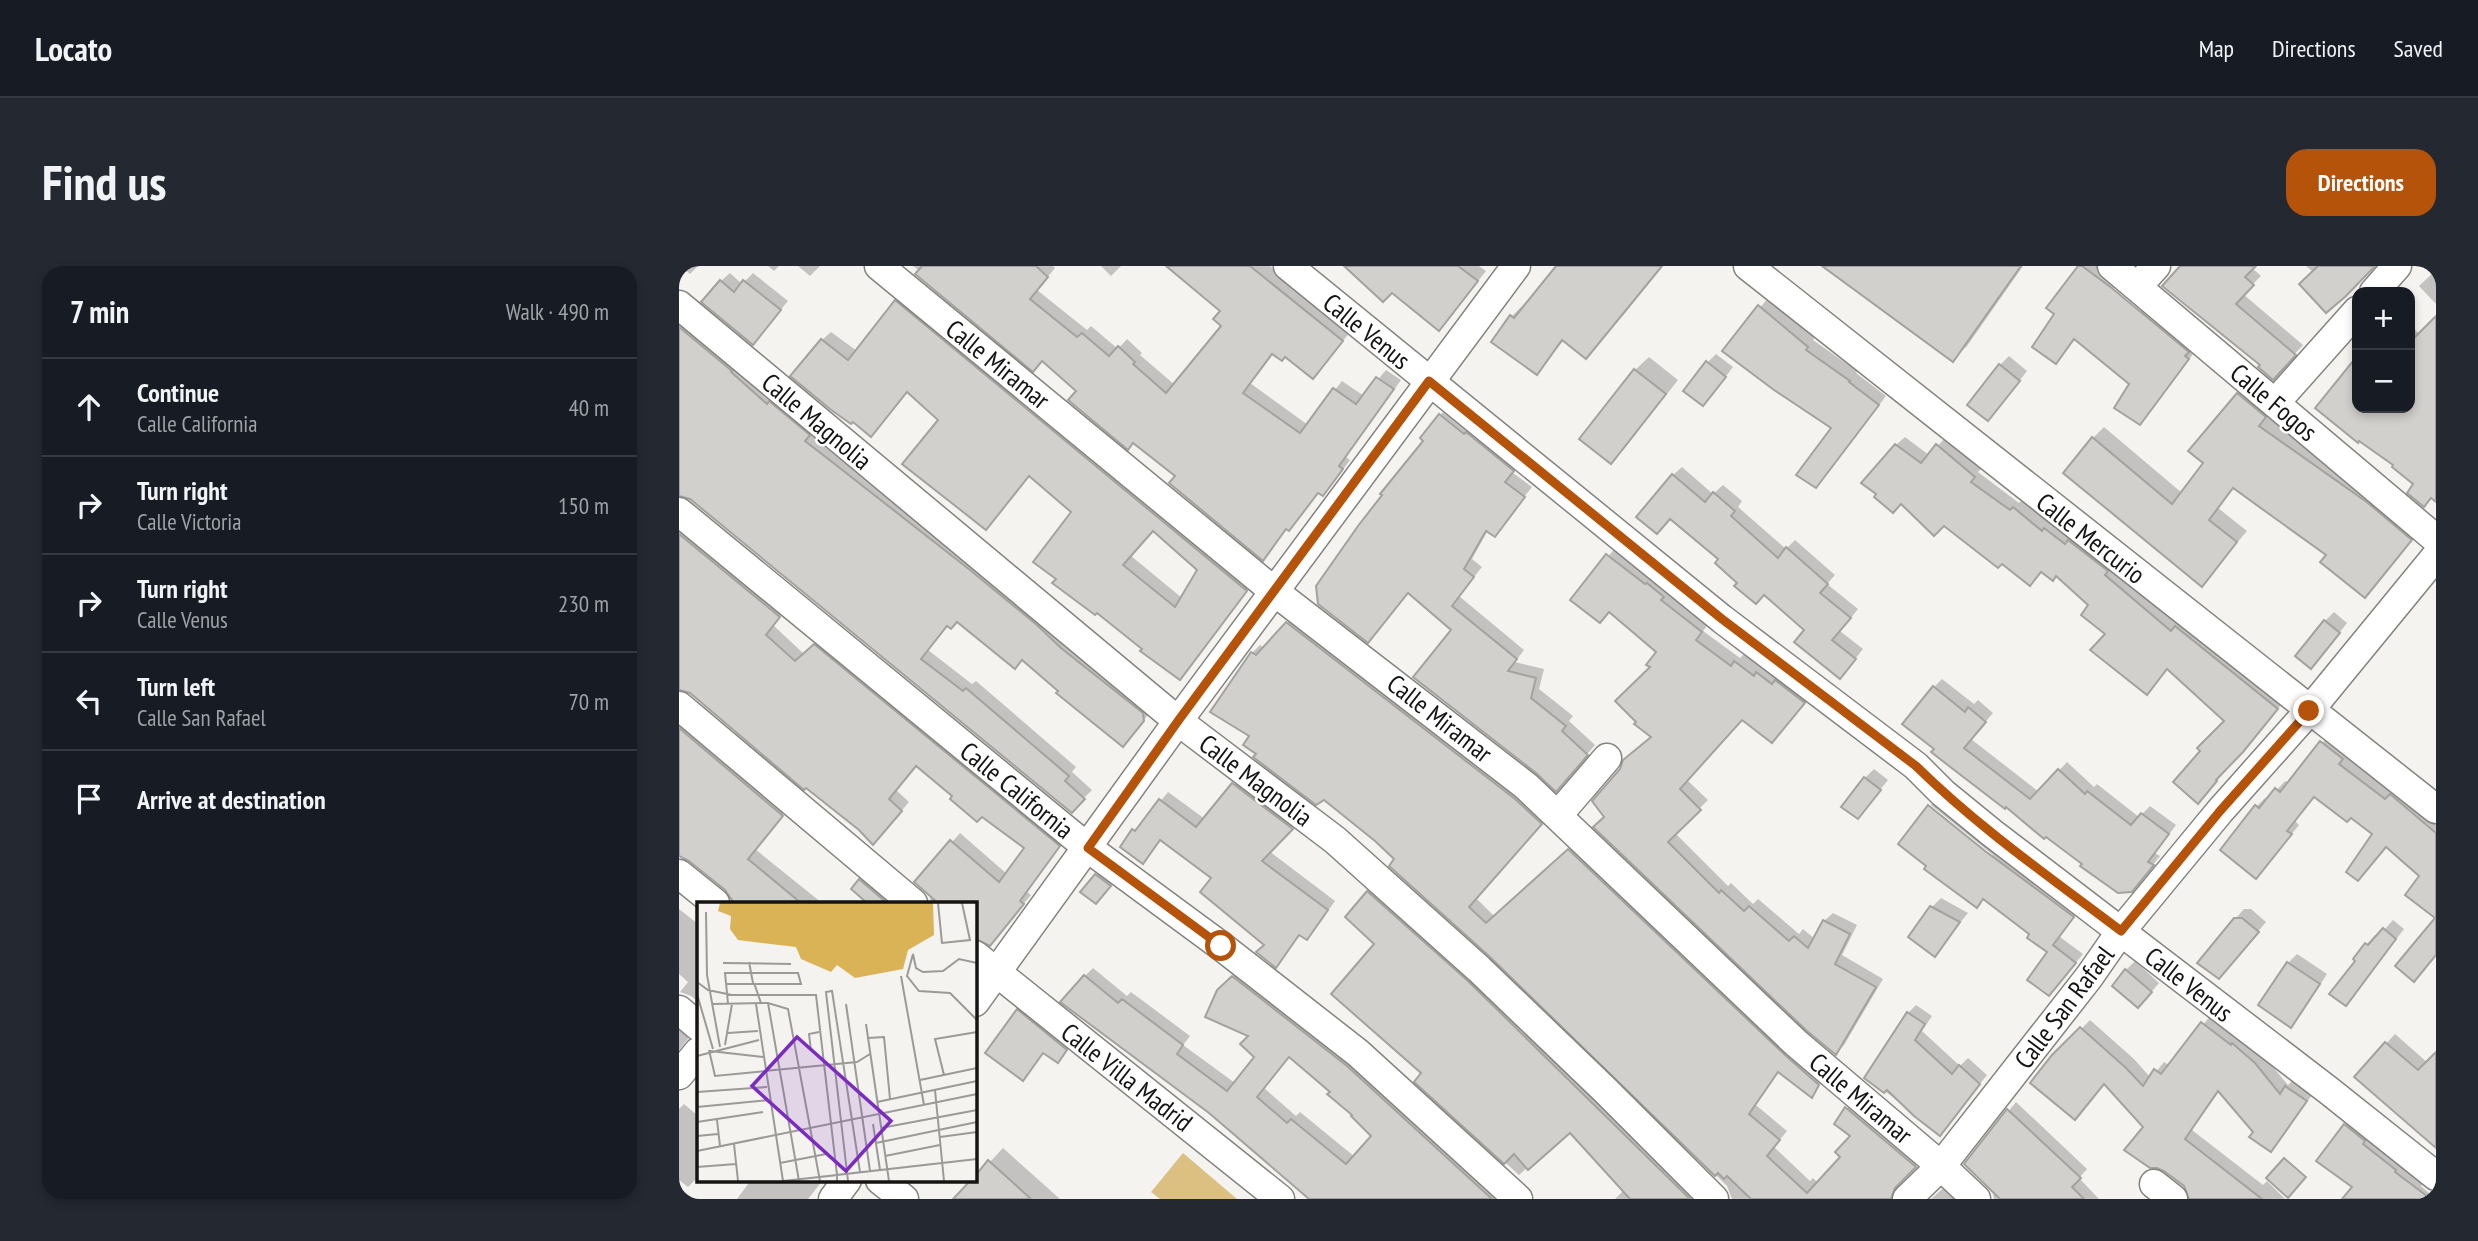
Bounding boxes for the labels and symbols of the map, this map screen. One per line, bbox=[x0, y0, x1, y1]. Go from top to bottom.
street label: Calle Venus bbox=[1317, 286, 1417, 376]
street label: Calle Miramar bbox=[939, 312, 1057, 416]
street label: Calle Fogos bbox=[2224, 356, 2324, 448]
street label: Calle Magnolia bbox=[755, 366, 879, 476]
street label: Calle Mercurio bbox=[2030, 485, 2152, 591]
street label: Calle Miramar bbox=[1381, 667, 1499, 769]
route end bbox=[2293, 695, 2324, 726]
street label: Calle Magnolia bbox=[1193, 727, 1319, 833]
street label: Calle California bbox=[954, 734, 1080, 846]
inset map bbox=[697, 902, 977, 1182]
route start bbox=[1205, 930, 1236, 961]
street label: Calle San Rafael bbox=[2007, 939, 2121, 1075]
street label: Calle Venus bbox=[2138, 939, 2240, 1029]
street label: Calle Villa Madrid bbox=[1055, 1015, 1199, 1139]
street label: Calle Miramar bbox=[1803, 1045, 1919, 1151]

